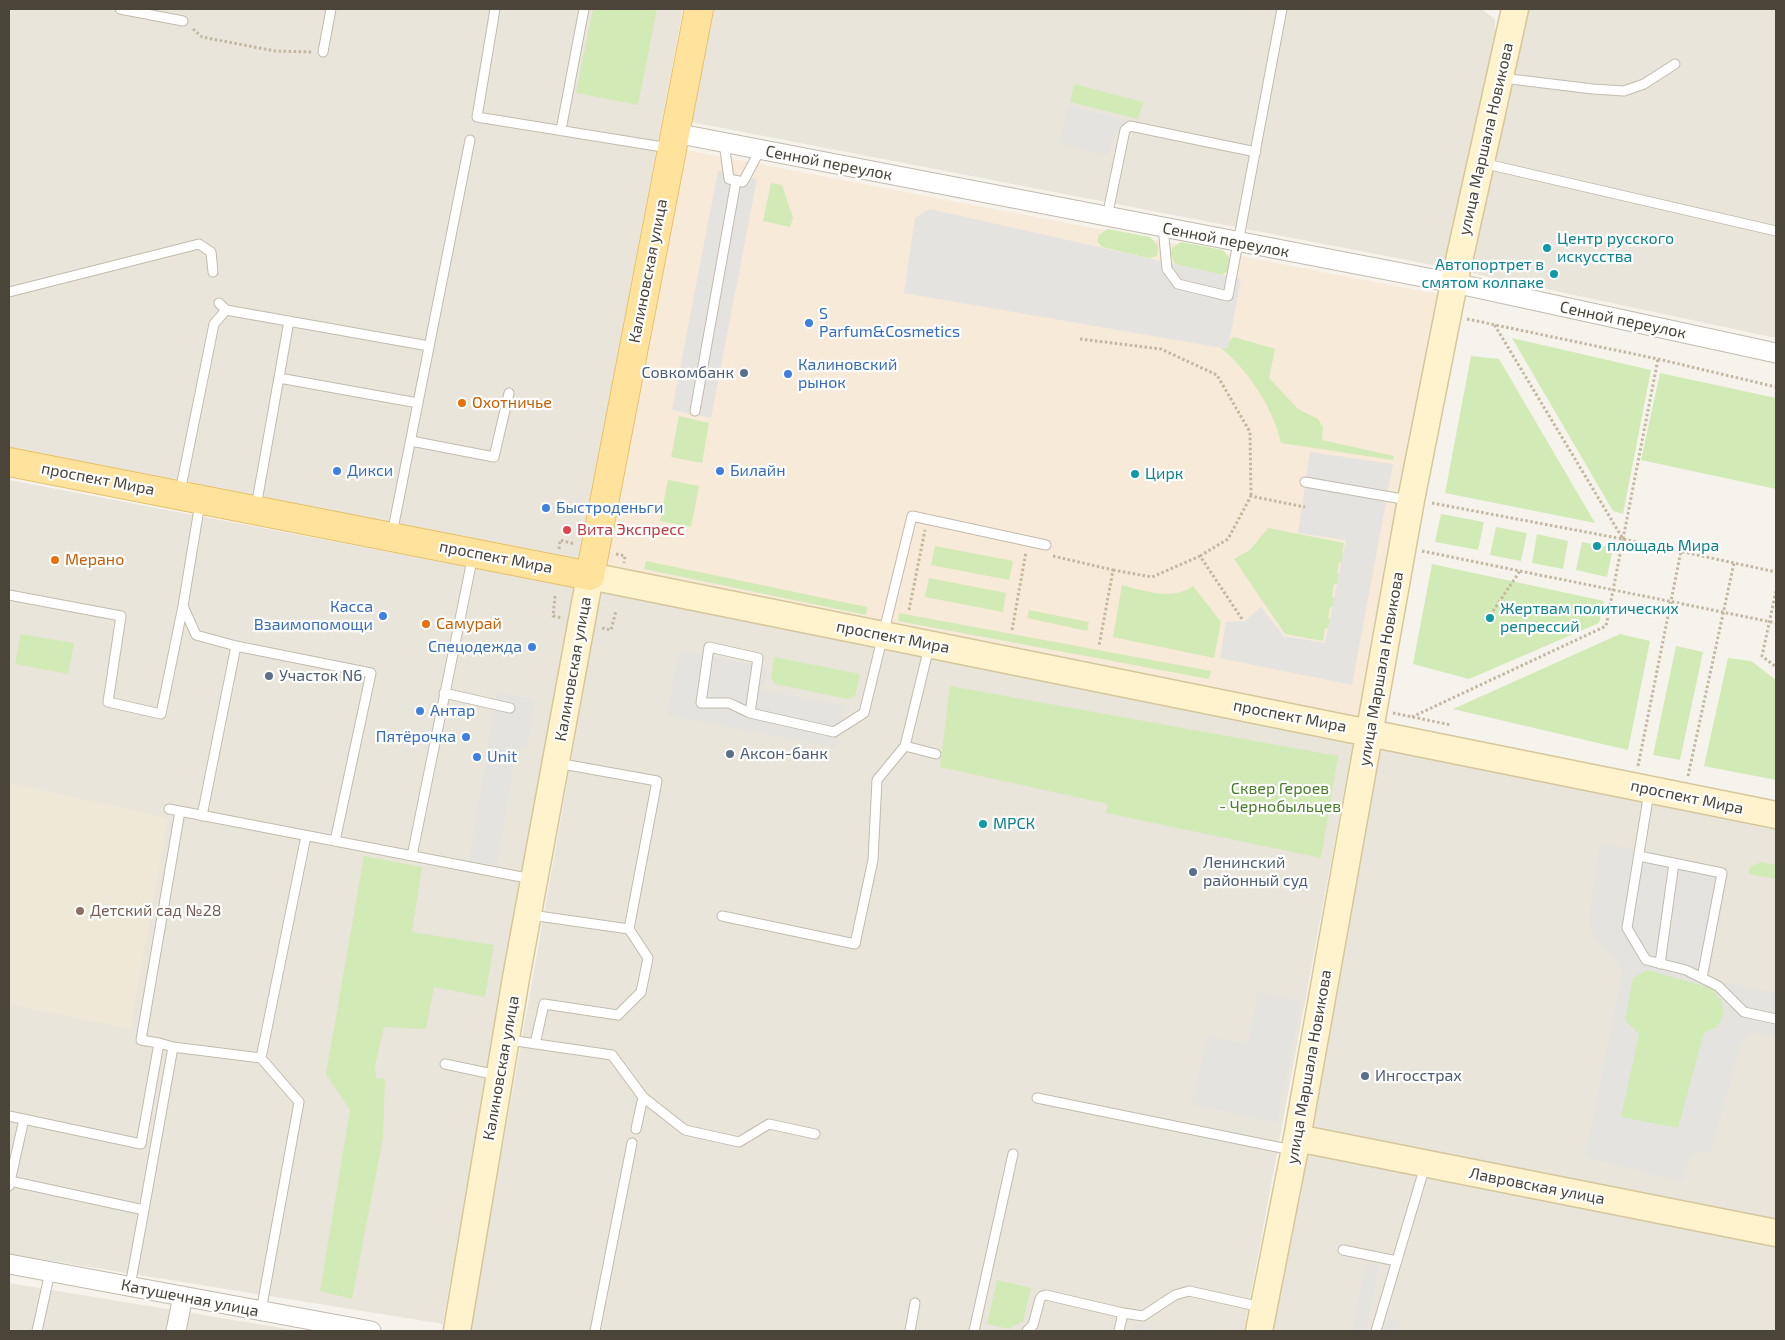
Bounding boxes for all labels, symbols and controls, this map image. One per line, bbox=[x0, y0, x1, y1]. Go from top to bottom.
street label: улица Маршала Новикова bbox=[1454, 41, 1518, 237]
street label: Сенной переулок bbox=[764, 141, 894, 185]
street label: Калиновская улица bbox=[625, 197, 671, 345]
street label: Сенной переулок bbox=[1161, 218, 1291, 262]
place label: Центр русского искусства bbox=[1557, 229, 1674, 267]
marker: Центр русского искусства bbox=[1541, 242, 1553, 254]
place label: Автопортрет в смятом колпаке bbox=[1421, 255, 1544, 293]
marker: Автопортрет в смятом колпаке bbox=[1548, 268, 1560, 280]
street label: Сенной переулок bbox=[1558, 297, 1688, 343]
place label: S Parfum&Cosmetics bbox=[819, 304, 960, 342]
marker: S Parfum&Cosmetics bbox=[803, 317, 815, 329]
place label: Калиновский рынок bbox=[798, 355, 897, 393]
place label: Совкомбанк bbox=[641, 363, 734, 383]
marker: Совкомбанк bbox=[738, 367, 750, 379]
marker: Калиновский рынок bbox=[782, 368, 794, 380]
place label: Охотничье bbox=[472, 393, 552, 413]
marker: Охотничье bbox=[456, 397, 468, 409]
street label: проспект Мира bbox=[40, 459, 156, 499]
place label: Дикси bbox=[347, 461, 393, 481]
place label: Билайн bbox=[730, 461, 786, 481]
place label: Цирк bbox=[1145, 464, 1183, 484]
marker: Дикси bbox=[331, 465, 343, 477]
marker: Билайн bbox=[714, 465, 726, 477]
marker: Цирк bbox=[1129, 468, 1141, 480]
place label: Быстроденьги bbox=[556, 498, 663, 518]
marker: Быстроденьги bbox=[540, 502, 552, 514]
place label: Вита Экспресс bbox=[577, 520, 685, 540]
marker: Вита Экспресс bbox=[561, 524, 573, 536]
place label: площадь Мира bbox=[1607, 536, 1719, 556]
street label: проспект Мира bbox=[438, 537, 554, 577]
marker: площадь Мира bbox=[1591, 540, 1603, 552]
place label: Мерано bbox=[65, 550, 124, 570]
marker: Мерано bbox=[49, 554, 61, 566]
street label: улица Маршала Новикова bbox=[1354, 570, 1408, 768]
street label: Калиновская улица bbox=[551, 595, 595, 743]
place label: Касса Взаимопомощи bbox=[254, 597, 373, 635]
place label: Жертвам политических репрессий bbox=[1500, 599, 1679, 637]
marker: Касса Взаимопомощи bbox=[377, 610, 389, 622]
marker: Жертвам политических репрессий bbox=[1484, 612, 1496, 624]
place label: Самурай bbox=[436, 614, 502, 634]
street label: проспект Мира bbox=[835, 617, 951, 657]
marker: Самурай bbox=[420, 618, 432, 630]
place label: Спецодежда bbox=[428, 637, 522, 657]
marker: Спецодежда bbox=[526, 641, 538, 653]
place label: Участок N6 bbox=[279, 666, 362, 686]
marker: Участок N6 bbox=[263, 670, 275, 682]
street label: проспект Мира bbox=[1232, 696, 1348, 736]
place label: Антар bbox=[430, 701, 475, 721]
marker: Антар bbox=[414, 705, 426, 717]
place label: Пятёрочка bbox=[376, 727, 456, 747]
marker: Пятёрочка bbox=[460, 731, 472, 743]
place label: Аксон-банк bbox=[740, 744, 828, 764]
place label: Unit bbox=[487, 747, 517, 767]
marker: Аксон-банк bbox=[724, 748, 736, 760]
marker: Unit bbox=[471, 751, 483, 763]
street label: проспект Мира bbox=[1629, 776, 1745, 818]
park label: Сквер Героев - Чернобыльцев bbox=[1219, 779, 1341, 817]
place label: МРСК bbox=[993, 814, 1035, 834]
marker: МРСК bbox=[977, 818, 989, 830]
place label: Ленинский районный суд bbox=[1203, 853, 1308, 891]
marker: Ленинский районный суд bbox=[1187, 866, 1199, 878]
place label: Детский сад №28 bbox=[90, 901, 221, 921]
marker: Детский сад №28 bbox=[74, 905, 86, 917]
street label: улица Маршала Новикова bbox=[1282, 968, 1336, 1166]
street label: Калиновская улица bbox=[479, 994, 523, 1142]
place label: Ингосстрах bbox=[1375, 1066, 1462, 1086]
marker: Ингосстрах bbox=[1359, 1070, 1371, 1082]
street label: Лавровская улица bbox=[1468, 1163, 1606, 1209]
street label: Катушечная улица bbox=[119, 1275, 261, 1321]

